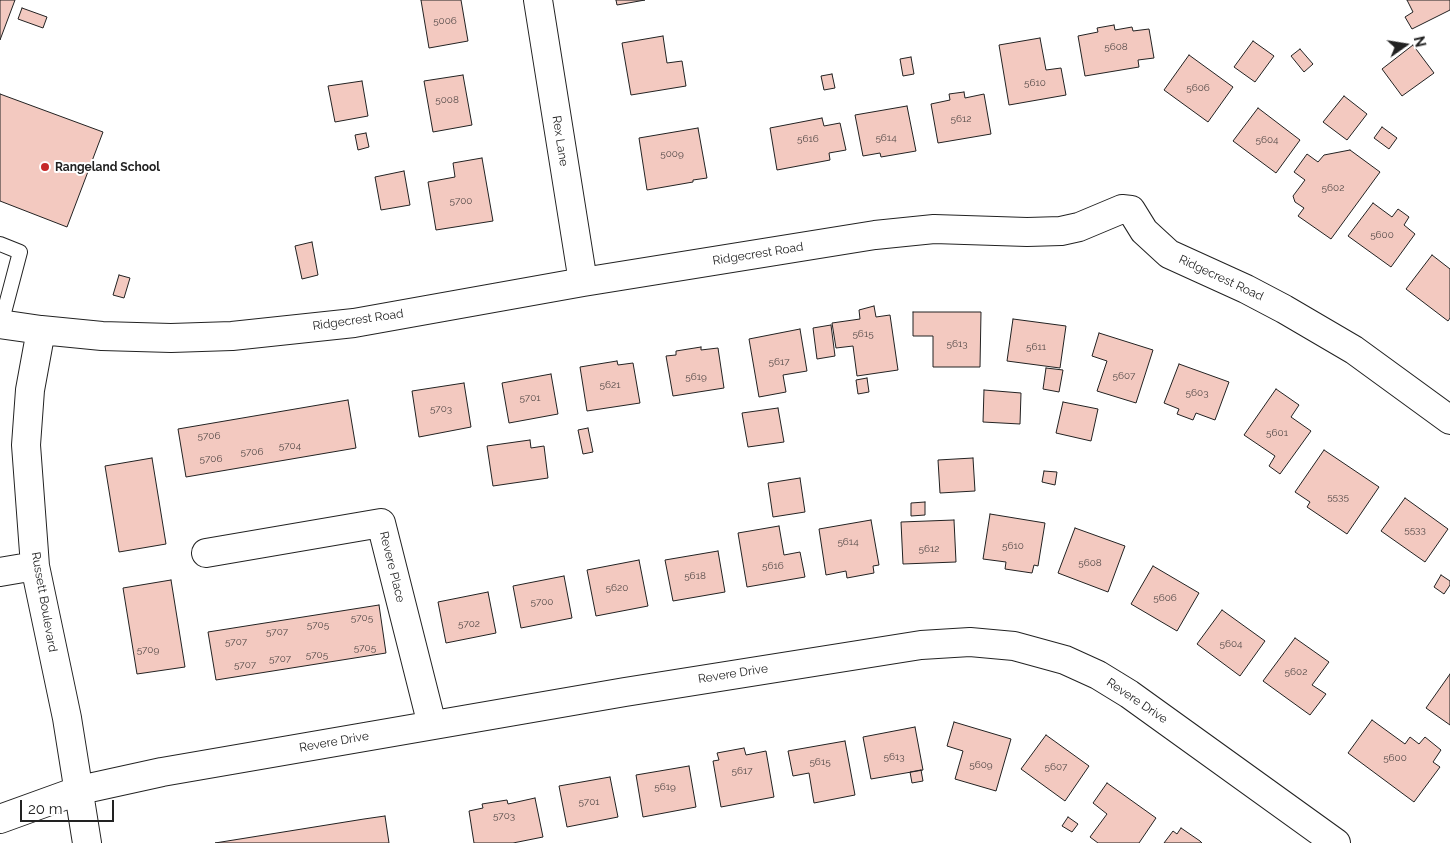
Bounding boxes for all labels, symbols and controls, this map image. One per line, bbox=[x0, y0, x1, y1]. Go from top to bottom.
house number: 5006 bbox=[433, 15, 457, 27]
north arrow bbox=[1380, 20, 1430, 70]
text: N bbox=[1411, 35, 1429, 49]
house number: 5608 bbox=[1104, 41, 1128, 53]
house number: 5610 bbox=[1024, 77, 1046, 89]
house number: 5606 bbox=[1186, 82, 1210, 94]
house number: 5008 bbox=[435, 94, 459, 106]
house number: 5612 bbox=[951, 113, 971, 125]
street label: Rex Lane bbox=[549, 115, 571, 167]
house number: 5614 bbox=[875, 132, 897, 144]
house number: 5616 bbox=[797, 133, 819, 145]
house number: 5604 bbox=[1255, 134, 1279, 146]
house number: 5009 bbox=[660, 148, 684, 160]
place label: Rangeland School bbox=[55, 160, 160, 174]
marker: Rangeland School bbox=[39, 161, 51, 173]
house number: 5602 bbox=[1322, 182, 1344, 194]
house number: 5700 bbox=[450, 195, 472, 207]
house number: 5600 bbox=[1370, 229, 1394, 241]
street label: Ridgecrest Road bbox=[712, 240, 804, 268]
street label: Ridgecrest Road bbox=[1176, 252, 1266, 304]
street label: Ridgecrest Road bbox=[312, 306, 404, 334]
house number: 5615 bbox=[852, 328, 874, 340]
house number: 5613 bbox=[946, 338, 968, 350]
house number: 5611 bbox=[1026, 341, 1046, 353]
house number: 5617 bbox=[768, 356, 790, 368]
house number: 5607 bbox=[1113, 370, 1135, 382]
house number: 5619 bbox=[685, 371, 707, 383]
house number: 5621 bbox=[600, 379, 620, 391]
house number: 5603 bbox=[1186, 387, 1208, 399]
house number: 5701 bbox=[519, 392, 541, 404]
house number: 5703 bbox=[430, 403, 452, 415]
house number: 5601 bbox=[1266, 427, 1288, 439]
house number: 5706 bbox=[198, 430, 220, 442]
house number: 5704 bbox=[279, 440, 301, 452]
house number: 5706 bbox=[241, 446, 263, 458]
house number: 5706 bbox=[200, 453, 222, 465]
house number: 5535 bbox=[1327, 491, 1349, 503]
house number: 5533 bbox=[1404, 524, 1426, 536]
street label: Revere Place bbox=[376, 530, 408, 604]
house number: 5614 bbox=[837, 536, 859, 548]
house number: 5610 bbox=[1002, 540, 1024, 552]
house number: 5612 bbox=[919, 543, 939, 555]
street label: Russett Boulevard bbox=[28, 551, 60, 653]
house number: 5608 bbox=[1078, 557, 1102, 569]
house number: 5616 bbox=[762, 560, 784, 572]
house number: 5618 bbox=[684, 570, 706, 582]
house number: 5620 bbox=[606, 582, 628, 594]
house number: 5606 bbox=[1153, 592, 1177, 604]
house number: 5700 bbox=[531, 596, 553, 608]
house number: 5705 bbox=[351, 612, 373, 624]
house number: 5702 bbox=[458, 618, 480, 630]
house number: 5705 bbox=[307, 619, 329, 631]
house number: 5707 bbox=[266, 626, 288, 638]
house number: 5707 bbox=[225, 636, 247, 648]
house number: 5604 bbox=[1219, 638, 1243, 650]
house number: 5705 bbox=[354, 642, 376, 654]
house number: 5709 bbox=[137, 644, 159, 656]
house number: 5705 bbox=[306, 649, 328, 661]
house number: 5707 bbox=[269, 653, 291, 665]
house number: 5707 bbox=[234, 659, 256, 671]
street label: Revere Drive bbox=[697, 661, 769, 687]
house number: 5602 bbox=[1285, 666, 1307, 678]
street label: Revere Drive bbox=[1104, 675, 1170, 727]
street label: Revere Drive bbox=[298, 729, 370, 755]
house number: 5613 bbox=[883, 751, 905, 763]
house number: 5600 bbox=[1383, 752, 1407, 764]
house number: 5615 bbox=[809, 756, 831, 768]
house number: 5609 bbox=[969, 759, 993, 771]
house number: 5607 bbox=[1045, 761, 1067, 773]
house number: 5617 bbox=[731, 765, 753, 777]
house number: 5619 bbox=[654, 781, 676, 793]
scale bar bbox=[22, 790, 116, 822]
house number: 5701 bbox=[578, 796, 600, 808]
text: 20 m bbox=[28, 800, 63, 818]
house number: 5703 bbox=[493, 810, 515, 822]

